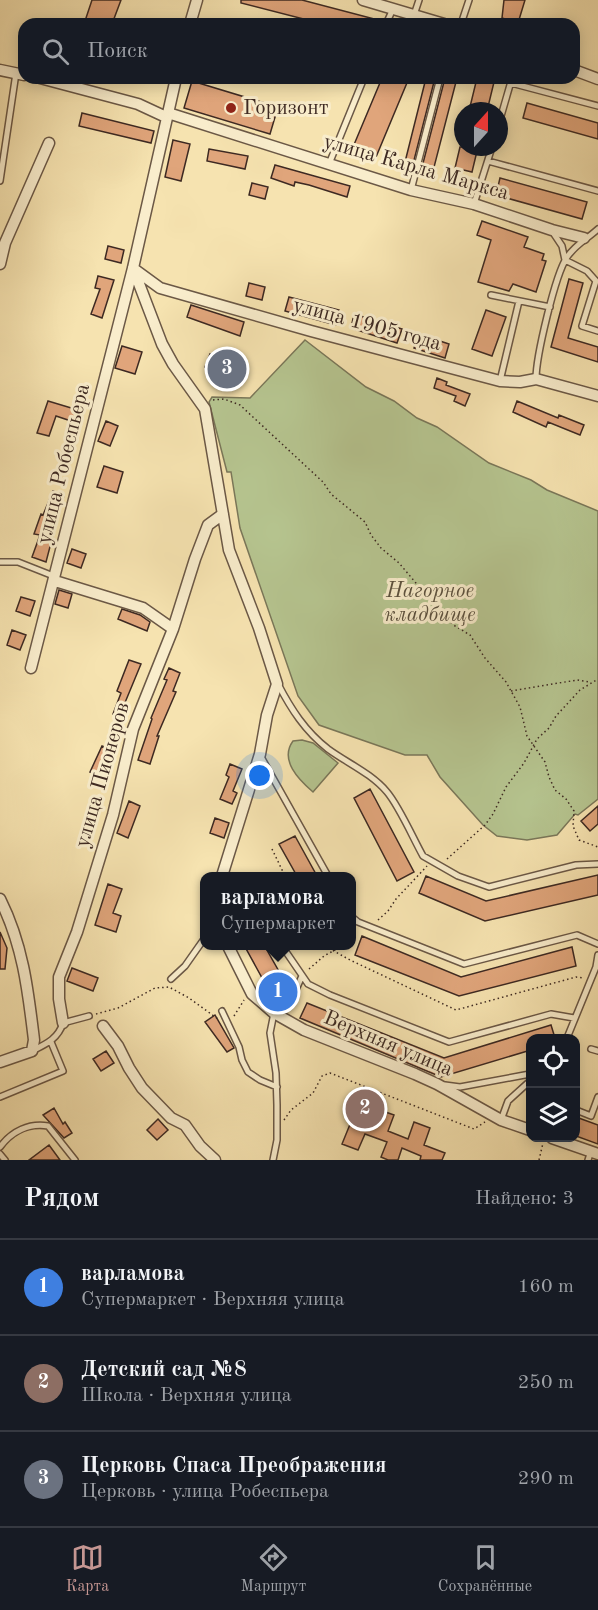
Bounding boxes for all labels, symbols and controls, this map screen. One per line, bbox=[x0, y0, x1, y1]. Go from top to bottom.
search box bbox=[18, 18, 580, 84]
icon: search bbox=[39, 35, 72, 68]
text: Поиск bbox=[87, 40, 148, 62]
place label: Горизонт bbox=[243, 98, 329, 119]
marker: Горизонт bbox=[224, 101, 238, 115]
north arrow bbox=[454, 102, 508, 156]
street label: улица Карла Маркса bbox=[321, 131, 511, 205]
street label: улица 1905 года bbox=[291, 295, 443, 355]
pin: 3 bbox=[208, 346, 246, 392]
street label: улица Робеспьера bbox=[34, 382, 94, 546]
park label: Нагорное кладбище bbox=[384, 581, 476, 626]
street label: улица Пионеров bbox=[72, 700, 134, 850]
your location bbox=[245, 761, 274, 790]
popup bbox=[200, 872, 356, 950]
text: варламова bbox=[221, 887, 324, 909]
text: Супермаркет bbox=[221, 914, 335, 934]
pin: 1 bbox=[258, 970, 298, 1014]
street label: Верхняя улица bbox=[320, 1007, 456, 1081]
map controls bbox=[526, 1034, 580, 1142]
button: locate bbox=[526, 1034, 580, 1088]
pin: 2 bbox=[346, 1086, 385, 1132]
button: layers bbox=[526, 1088, 580, 1142]
text: Рядом bbox=[24, 1186, 99, 1212]
text: Найдено: 3 bbox=[475, 1189, 574, 1209]
text: варламова bbox=[81, 1263, 185, 1285]
text: 1 bbox=[38, 1277, 49, 1297]
text: 160 m bbox=[518, 1277, 574, 1297]
text: Супермаркет · Верхняя улица bbox=[81, 1290, 345, 1310]
text: Детский сад №8 bbox=[81, 1359, 247, 1381]
text: 2 bbox=[38, 1373, 49, 1393]
text: 250 m bbox=[518, 1373, 574, 1393]
text: Школа · Верхняя улица bbox=[81, 1386, 292, 1406]
text: Церковь Спаса Преображения bbox=[81, 1455, 387, 1477]
text: 3 bbox=[38, 1469, 49, 1489]
text: 290 m bbox=[518, 1469, 574, 1489]
text: Церковь · улица Робеспьера bbox=[81, 1482, 329, 1502]
tab: Карта bbox=[66, 1541, 109, 1597]
tab: Маршрут bbox=[241, 1541, 306, 1597]
tab: Сохранённые bbox=[438, 1541, 532, 1597]

